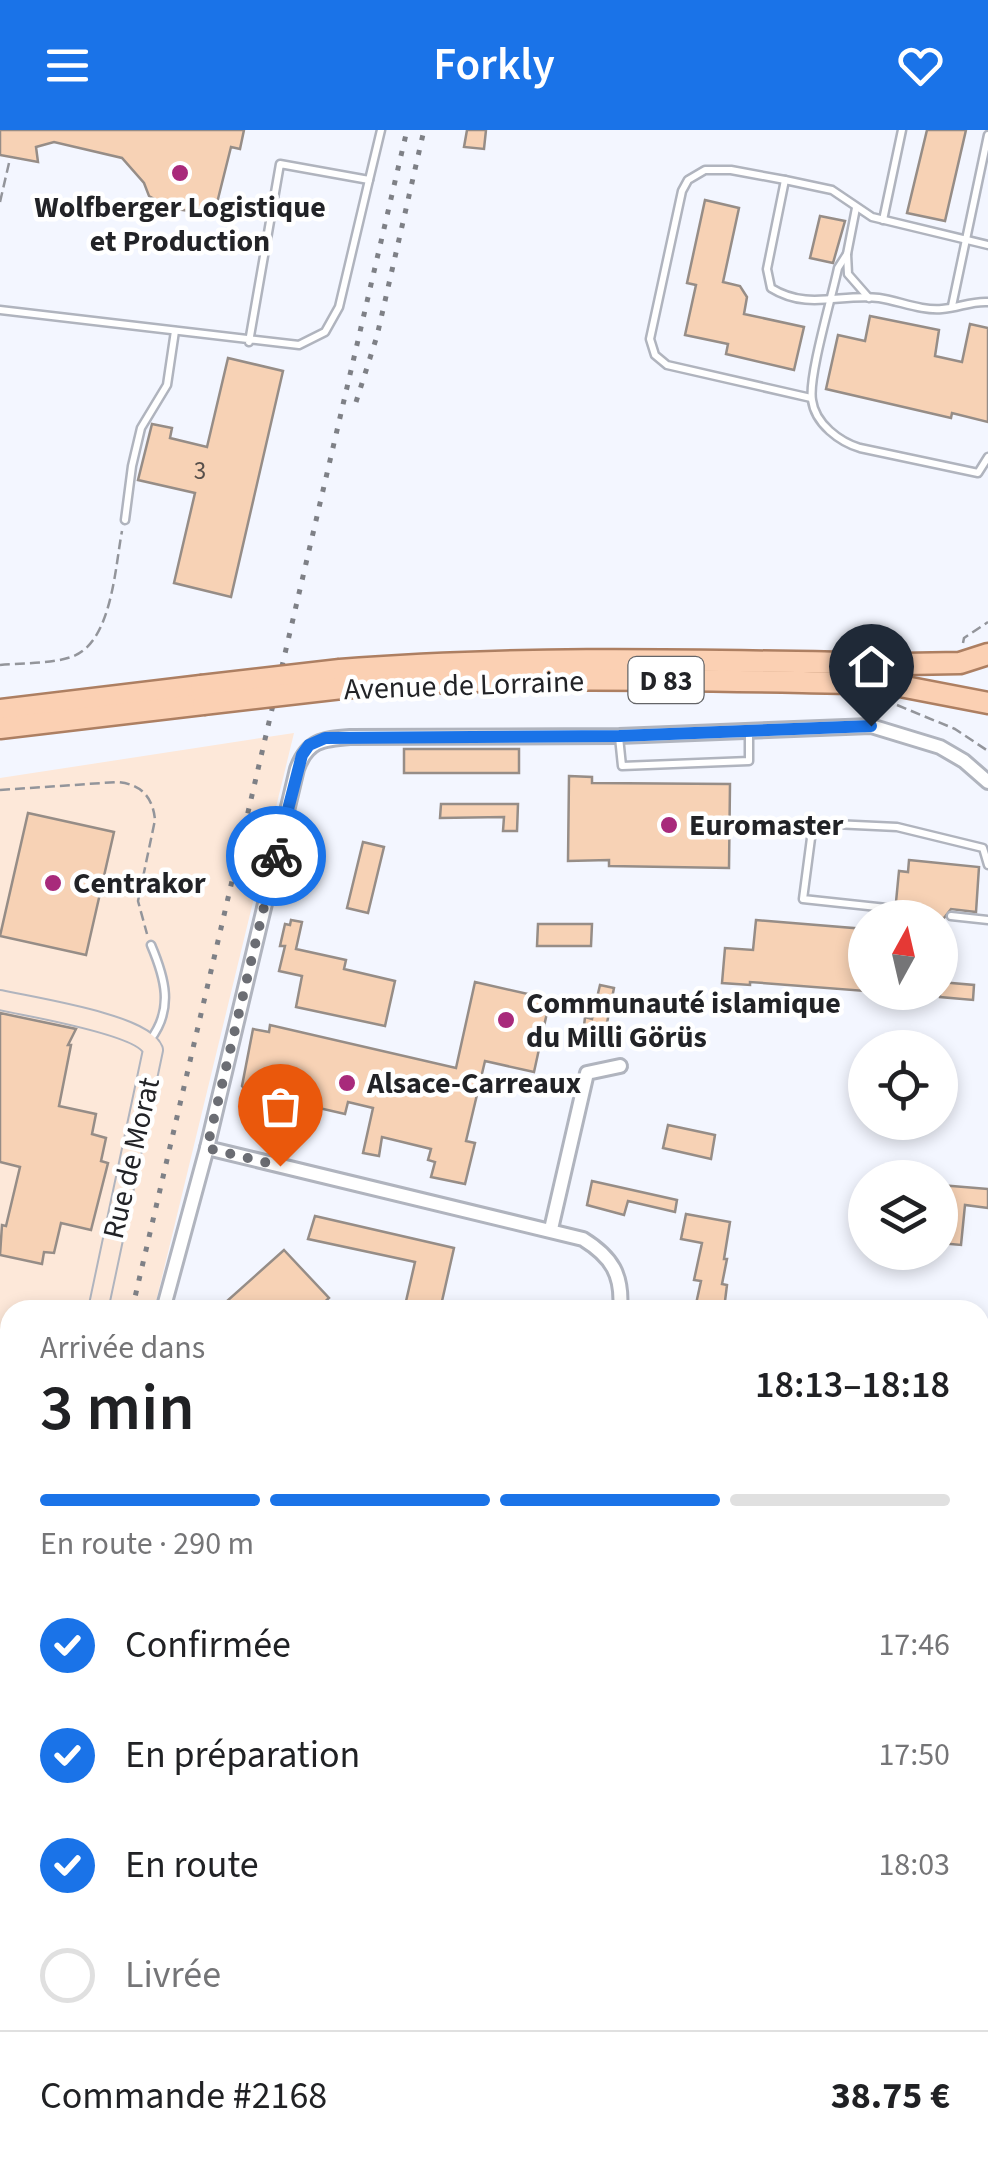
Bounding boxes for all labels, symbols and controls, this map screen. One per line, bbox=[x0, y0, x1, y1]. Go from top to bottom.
text: Forkly bbox=[433, 33, 555, 97]
icon: menu bbox=[40, 38, 95, 93]
icon: heart bbox=[893, 38, 948, 93]
marker: Wolfberger Logistique et Production bbox=[169, 162, 191, 184]
place label: Wolfberger Logistique et Production bbox=[34, 186, 326, 263]
house number: 3 bbox=[194, 453, 206, 489]
pin bbox=[829, 624, 914, 727]
icon: home bbox=[844, 639, 899, 694]
road number: D 83 bbox=[628, 657, 704, 703]
street label: Avenue de Lorraine bbox=[343, 660, 585, 711]
place label: Euromaster bbox=[689, 804, 843, 847]
courier bbox=[226, 806, 326, 906]
marker: Euromaster bbox=[658, 814, 680, 836]
icon: bike bbox=[249, 829, 304, 884]
place label: Centrakor bbox=[73, 862, 206, 905]
marker: Centrakor bbox=[42, 872, 64, 894]
north arrow bbox=[848, 900, 958, 1010]
map controls bbox=[848, 900, 958, 1270]
place label: Communauté islamique du Milli Görüs bbox=[526, 982, 841, 1059]
marker: Communauté islamique du Milli Görüs bbox=[495, 1009, 517, 1031]
button: locate bbox=[848, 1030, 958, 1140]
place label: Alsace-Carreaux bbox=[366, 1062, 581, 1105]
pin bbox=[238, 1064, 323, 1167]
marker: Alsace-Carreaux bbox=[336, 1072, 358, 1094]
street label: Rue de Morat bbox=[92, 1073, 171, 1243]
icon: bag bbox=[253, 1079, 308, 1134]
button: layers bbox=[848, 1160, 958, 1270]
text: Arrivée dans bbox=[40, 1325, 205, 1371]
text: 18:13–18:18 bbox=[755, 1358, 950, 1412]
text: 3 min bbox=[40, 1362, 195, 1455]
text: En route · 290 m bbox=[40, 1521, 254, 1567]
icon: check bbox=[40, 1618, 95, 1673]
text: Confirmée bbox=[125, 1618, 291, 1672]
text: 17:46 bbox=[878, 1622, 950, 1668]
icon: check bbox=[40, 1728, 95, 1783]
text: En préparation bbox=[125, 1728, 360, 1782]
text: 17:50 bbox=[878, 1732, 950, 1778]
icon: check bbox=[40, 1838, 95, 1893]
text: En route bbox=[125, 1838, 259, 1892]
text: 18:03 bbox=[878, 1842, 950, 1888]
text: Livrée bbox=[125, 1948, 221, 2002]
text: Commande #2168 bbox=[40, 2069, 327, 2123]
text: 38.75 € bbox=[831, 2069, 950, 2123]

